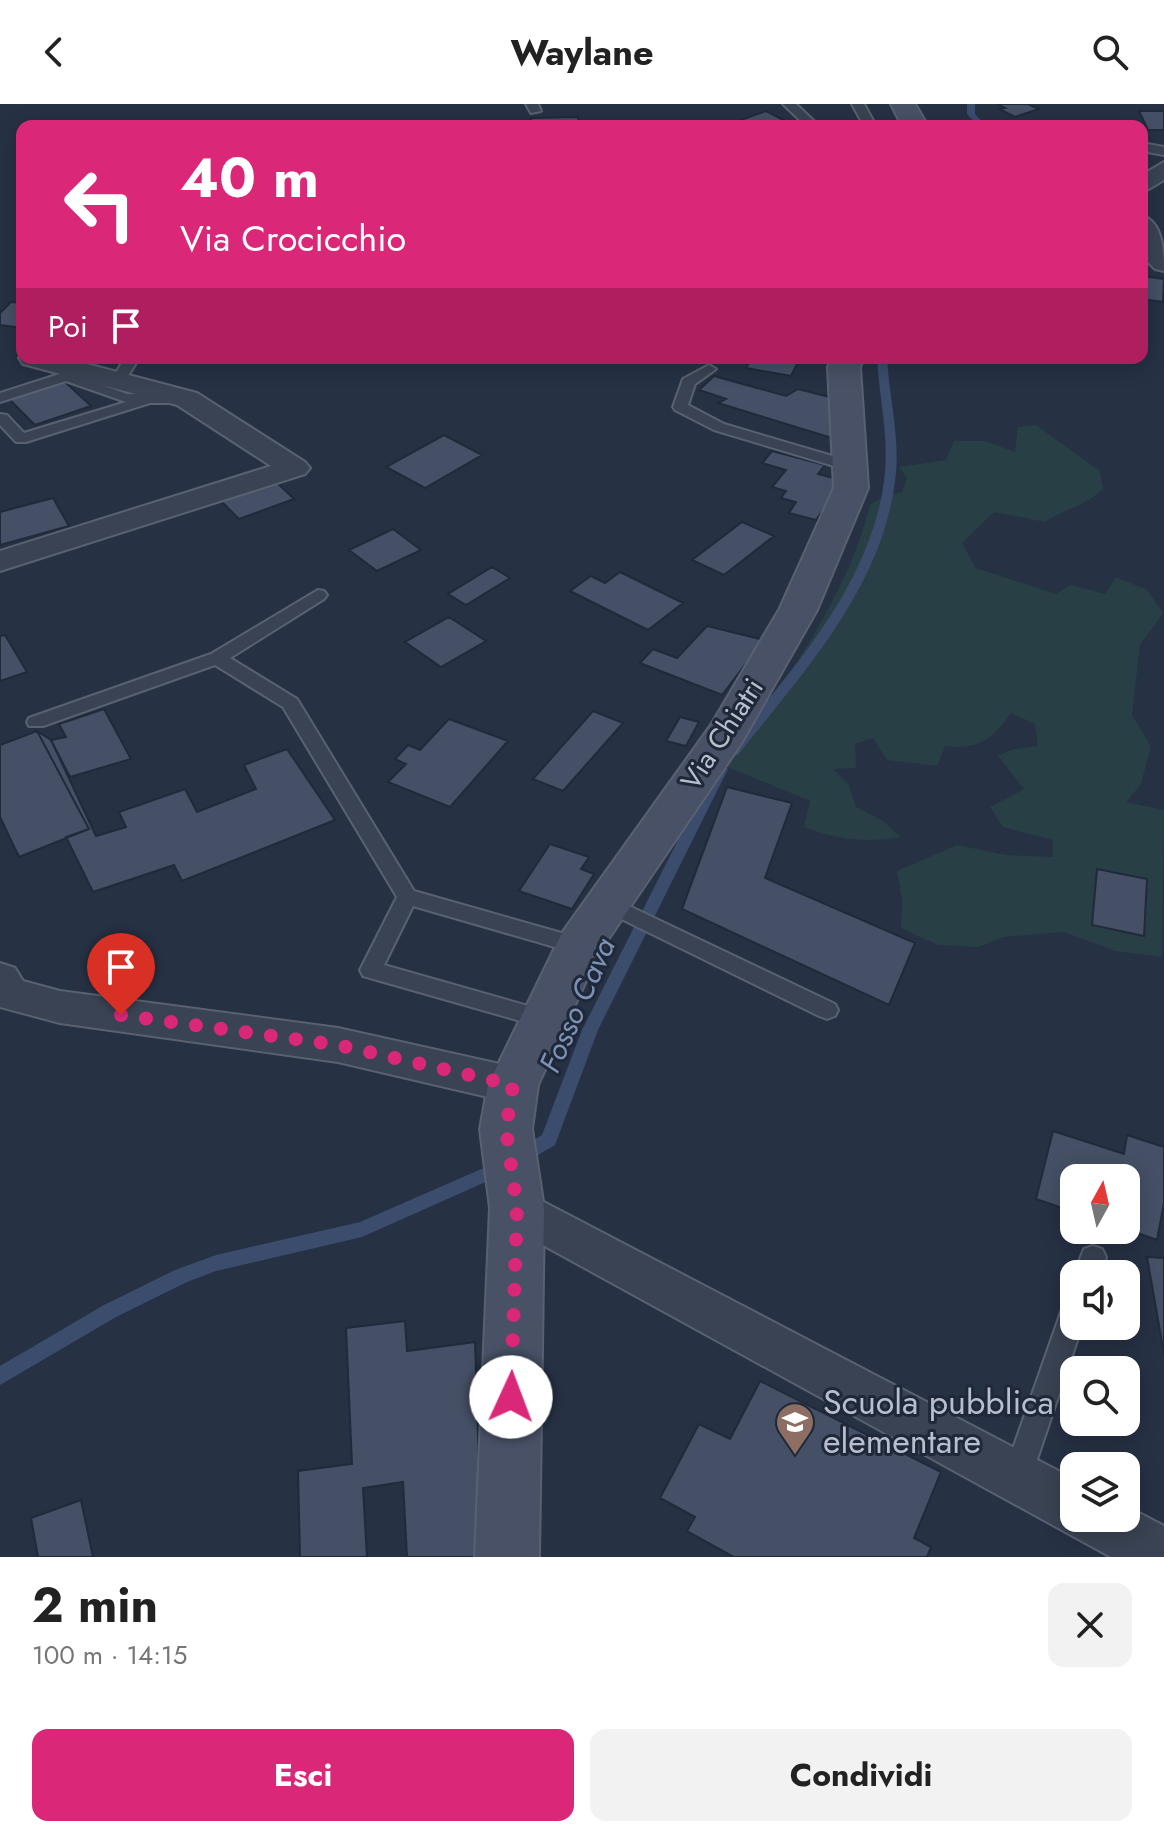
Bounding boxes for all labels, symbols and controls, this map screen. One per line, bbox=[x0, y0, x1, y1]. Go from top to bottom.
text: Waylane bbox=[510, 26, 654, 78]
icon: back bbox=[32, 30, 76, 74]
icon: search bbox=[1088, 30, 1132, 74]
text: 40 m bbox=[180, 137, 319, 218]
icon: left bbox=[48, 152, 152, 256]
text: Via Crocicchio bbox=[180, 212, 406, 264]
icon: arrive bbox=[104, 304, 148, 348]
text: Poi bbox=[48, 305, 88, 348]
street label: Via Chiatri bbox=[671, 670, 773, 798]
water label: Fosso Cava bbox=[528, 930, 626, 1079]
pin bbox=[87, 933, 155, 1015]
icon: arrive bbox=[99, 945, 143, 989]
north arrow bbox=[1060, 1164, 1140, 1244]
map controls bbox=[1060, 1164, 1140, 1532]
button: sound bbox=[1060, 1260, 1140, 1340]
position arrow bbox=[469, 1355, 553, 1439]
button: search bbox=[1060, 1356, 1140, 1436]
place label: Scuola pubblica elementare bbox=[823, 1378, 1054, 1466]
school or university icon: Scuola pubblica elementare bbox=[774, 1401, 816, 1456]
button: layers bbox=[1060, 1452, 1140, 1532]
text: 2 min bbox=[32, 1571, 158, 1640]
button: close bbox=[1048, 1583, 1132, 1667]
text: 100 m · 14:15 bbox=[32, 1636, 187, 1674]
button: Esci bbox=[32, 1729, 574, 1821]
button: Condividi bbox=[590, 1729, 1132, 1821]

